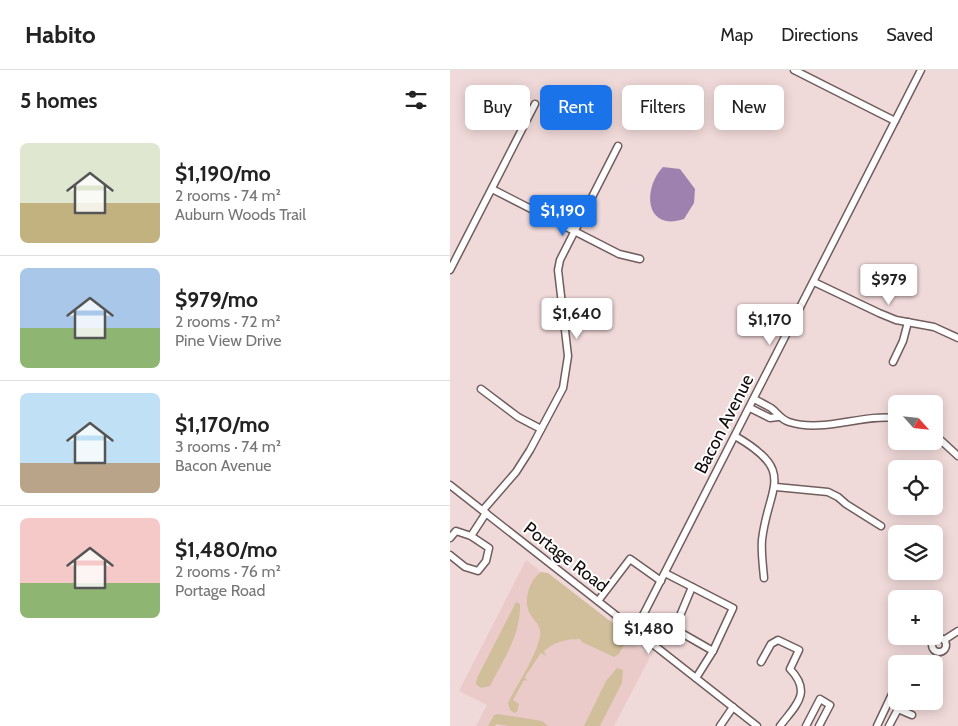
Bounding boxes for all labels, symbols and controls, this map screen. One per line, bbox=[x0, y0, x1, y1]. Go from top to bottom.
text: Habito bbox=[25, 20, 96, 49]
text: Map bbox=[720, 24, 753, 46]
text: Directions bbox=[781, 24, 858, 46]
text: Saved bbox=[886, 24, 933, 46]
chip: Buy bbox=[465, 85, 530, 130]
chip: Rent bbox=[540, 85, 612, 130]
chip: Filters bbox=[622, 85, 704, 130]
chip: New bbox=[714, 85, 784, 130]
icon: filters bbox=[402, 86, 430, 114]
text: 5 homes bbox=[20, 88, 98, 113]
text: $1,190/mo bbox=[175, 161, 271, 186]
icon: home bbox=[60, 163, 120, 223]
text: 2 rooms · 74 m² bbox=[175, 186, 281, 205]
pin: $1,190 bbox=[522, 194, 604, 237]
text: $1,190 bbox=[541, 201, 585, 220]
text: Auburn Woods Trail bbox=[175, 205, 306, 224]
pin: $979 bbox=[859, 264, 919, 306]
text: $979 bbox=[871, 270, 907, 289]
text: $979/mo bbox=[175, 287, 258, 312]
icon: home bbox=[60, 288, 120, 348]
pin: $1,640 bbox=[536, 298, 618, 340]
text: $1,640 bbox=[552, 304, 602, 323]
pin: $1,170 bbox=[729, 304, 811, 346]
text: $1,170 bbox=[748, 310, 792, 329]
text: 2 rooms · 72 m² bbox=[175, 312, 280, 331]
text: Pine View Drive bbox=[175, 331, 281, 350]
street label: Bacon Avenue bbox=[690, 371, 758, 477]
north arrow bbox=[888, 395, 942, 450]
map controls bbox=[888, 395, 943, 710]
text: $1,170/mo bbox=[175, 412, 269, 437]
icon: home bbox=[60, 413, 120, 473]
text: 3 rooms · 74 m² bbox=[175, 437, 281, 456]
text: Bacon Avenue bbox=[175, 456, 271, 475]
button: locate bbox=[888, 460, 943, 515]
street label: Portage Road bbox=[519, 517, 613, 597]
button: layers bbox=[888, 525, 943, 580]
text: $1,480/mo bbox=[175, 537, 277, 562]
icon: home bbox=[60, 538, 120, 598]
text: 2 rooms · 76 m² bbox=[175, 562, 281, 581]
text: Portage Road bbox=[175, 581, 265, 600]
button: + bbox=[888, 590, 943, 645]
pin: $1,480 bbox=[608, 612, 690, 655]
text: $1,480 bbox=[624, 619, 674, 638]
button: − bbox=[888, 655, 943, 710]

